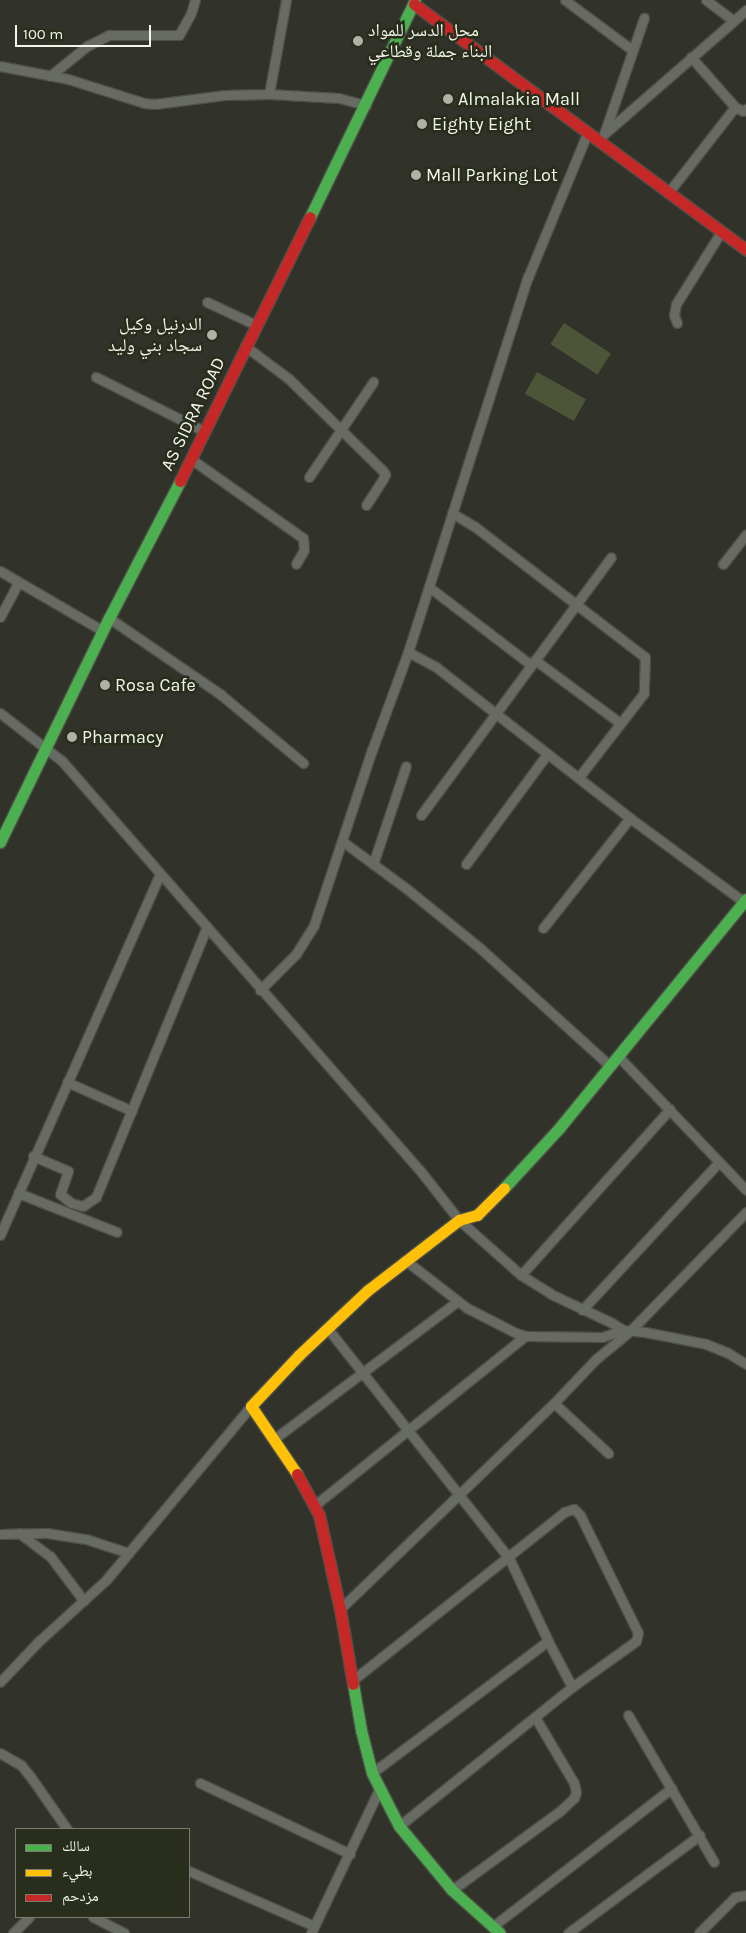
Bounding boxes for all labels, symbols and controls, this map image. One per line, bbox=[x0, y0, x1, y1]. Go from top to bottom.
scale bar bbox=[18, 15, 154, 47]
place label: محل الدسر للمواد البناء جملة وقطاعي bbox=[368, 20, 492, 62]
text: 100 m bbox=[23, 25, 63, 43]
marker: محل الدسر للمواد البناء جملة وقطاعي bbox=[352, 35, 364, 47]
place label: Almalakia Mall bbox=[458, 88, 580, 110]
marker: Almalakia Mall bbox=[442, 93, 454, 105]
place label: Eighty Eight bbox=[432, 113, 531, 135]
marker: Eighty Eight bbox=[416, 118, 428, 130]
place label: Mall Parking Lot bbox=[426, 164, 558, 186]
marker: Mall Parking Lot bbox=[410, 169, 422, 181]
place label: الدرنيل وكيل سجاد بني وليد bbox=[108, 314, 202, 356]
marker: الدرنيل وكيل سجاد بني وليد bbox=[206, 329, 218, 341]
street label: AS SIDRA ROAD bbox=[156, 354, 230, 474]
place label: Rosa Cafe bbox=[115, 674, 196, 696]
marker: Rosa Cafe bbox=[99, 679, 111, 691]
place label: Pharmacy bbox=[82, 726, 164, 748]
marker: Pharmacy bbox=[66, 731, 78, 743]
legend bbox=[15, 1828, 190, 1918]
text: سالك bbox=[62, 1837, 90, 1855]
text: بطيء bbox=[62, 1862, 92, 1880]
text: مزدحم bbox=[62, 1887, 99, 1905]

